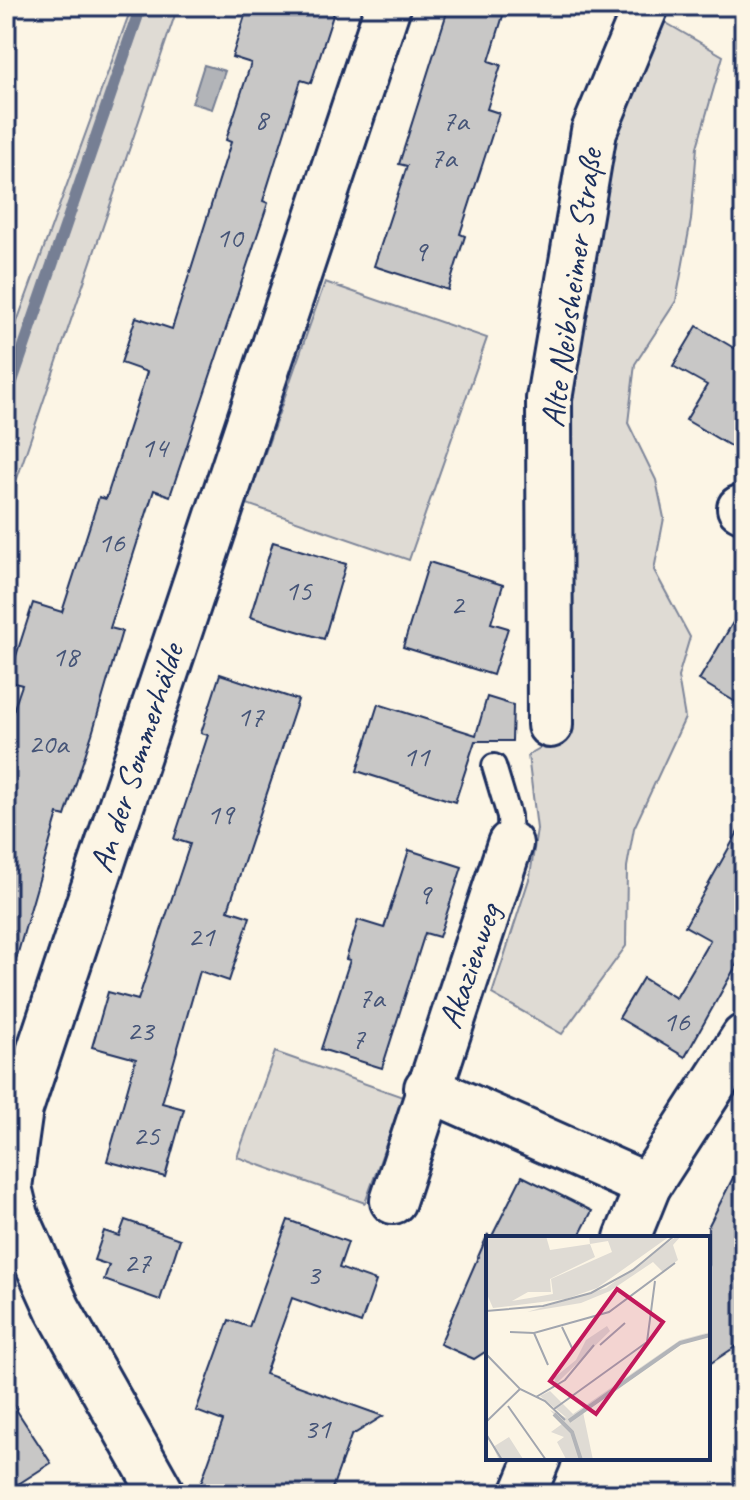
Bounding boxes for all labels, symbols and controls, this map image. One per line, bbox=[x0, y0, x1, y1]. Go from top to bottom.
house number: 8 bbox=[254, 100, 270, 138]
house number: 7a bbox=[442, 101, 470, 139]
house number: 7a bbox=[430, 138, 458, 176]
street label: Alte Neibsheimer Straße bbox=[530, 143, 612, 430]
house number: 10 bbox=[216, 218, 245, 256]
house number: 9 bbox=[413, 232, 429, 270]
house number: 14 bbox=[141, 428, 170, 466]
house number: 16 bbox=[98, 523, 126, 561]
house number: 15 bbox=[285, 571, 313, 609]
house number: 2 bbox=[450, 585, 466, 623]
street label: An der Sommerhälde bbox=[79, 636, 194, 878]
house number: 18 bbox=[52, 637, 81, 675]
house number: 17 bbox=[237, 697, 265, 735]
house number: 20a bbox=[28, 724, 70, 762]
house number: 11 bbox=[403, 737, 431, 775]
house number: 19 bbox=[207, 795, 236, 833]
house number: 9 bbox=[417, 875, 433, 913]
street label: Akazienweg bbox=[428, 896, 511, 1034]
house number: 21 bbox=[188, 917, 216, 955]
house number: 7a bbox=[358, 978, 386, 1016]
house number: 16 bbox=[663, 1002, 691, 1040]
house number: 23 bbox=[127, 1011, 156, 1049]
house number: 7 bbox=[351, 1019, 366, 1057]
house number: 25 bbox=[133, 1116, 161, 1154]
inset map bbox=[486, 1236, 710, 1460]
house number: 27 bbox=[124, 1243, 152, 1281]
house number: 3 bbox=[306, 1255, 322, 1293]
house number: 31 bbox=[304, 1409, 332, 1447]

